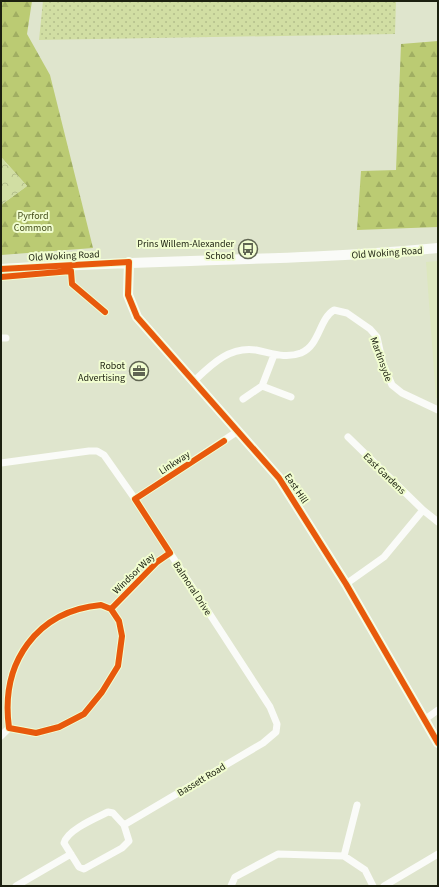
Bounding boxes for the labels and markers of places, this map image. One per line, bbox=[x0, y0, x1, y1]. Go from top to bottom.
place label: Prins Willem-Alexander School bbox=[137, 237, 235, 263]
bus stop icon: Prins Willem-Alexander School bbox=[237, 238, 259, 260]
place label: Robot Advertising bbox=[78, 359, 126, 385]
office icon: Robot Advertising bbox=[128, 360, 150, 382]

